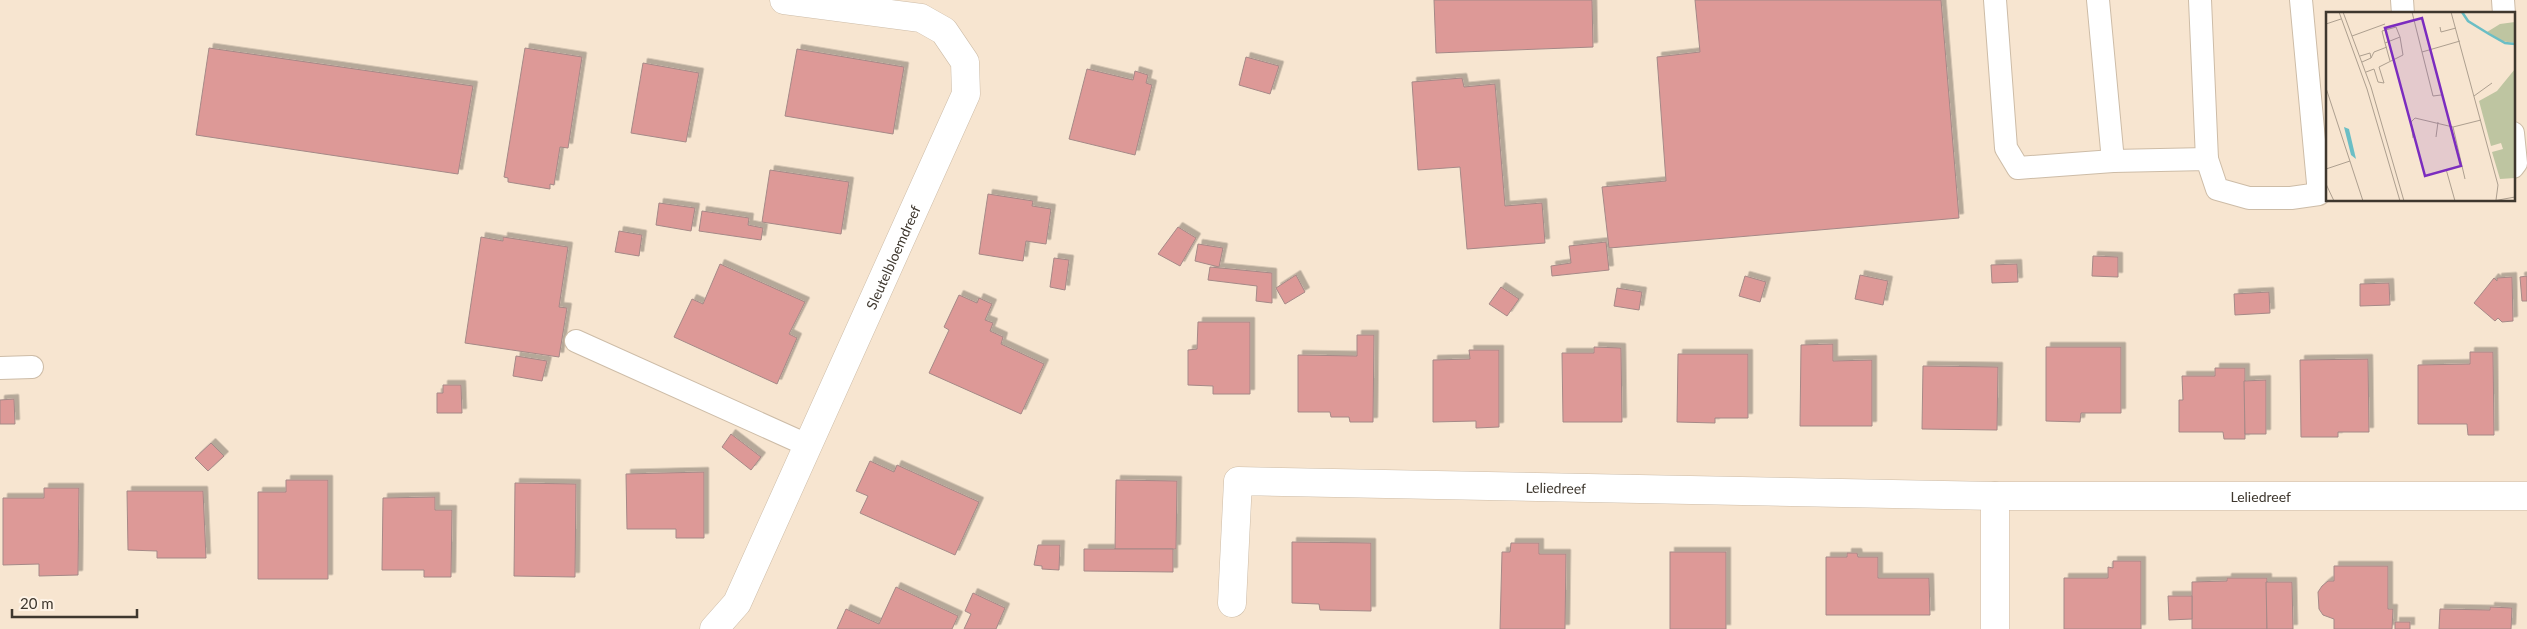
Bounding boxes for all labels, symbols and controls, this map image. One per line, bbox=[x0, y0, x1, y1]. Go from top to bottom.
inset map bbox=[2326, 12, 2514, 201]
street label: Sleutelbloemdreef bbox=[862, 202, 923, 312]
street label: Leliedreef bbox=[1525, 478, 1586, 496]
street label: Leliedreef bbox=[2230, 488, 2291, 505]
scale bar bbox=[12, 586, 138, 618]
text: 20 m bbox=[20, 594, 54, 612]

